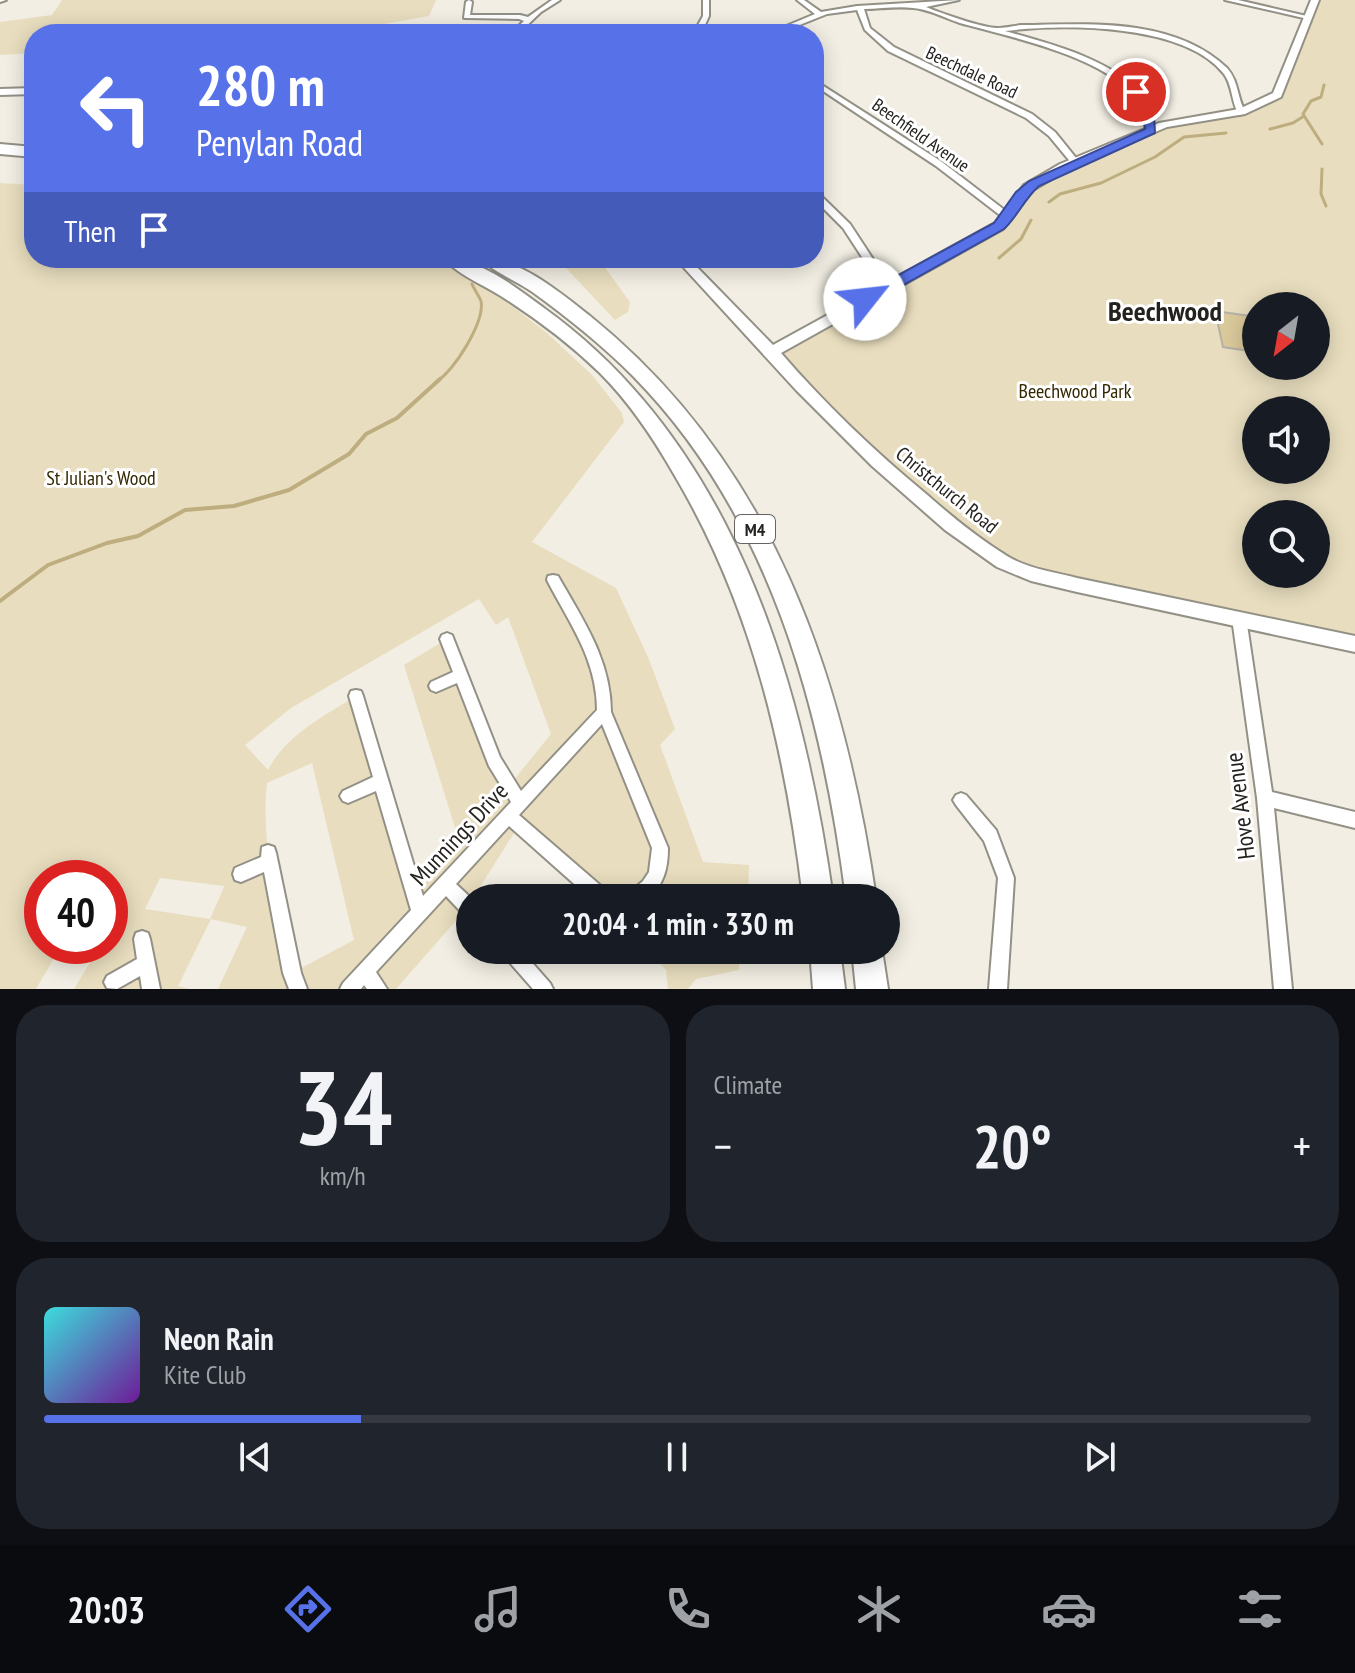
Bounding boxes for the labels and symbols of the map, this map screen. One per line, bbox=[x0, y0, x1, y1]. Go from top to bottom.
street label: Beechdale Road bbox=[922, 41, 1022, 103]
pin bbox=[1102, 58, 1170, 126]
street label: Beechfield Avenue bbox=[868, 93, 974, 177]
position arrow bbox=[823, 257, 907, 341]
district label: Beechwood bbox=[1108, 292, 1222, 329]
north arrow bbox=[1242, 292, 1330, 380]
park label: Beechwood Park bbox=[1018, 378, 1132, 404]
street label: Christchurch Road bbox=[891, 441, 1003, 539]
park label: St Julian's Wood bbox=[46, 465, 156, 491]
road number: M4 bbox=[735, 515, 775, 543]
street label: Hove Avenue bbox=[1218, 751, 1262, 861]
street label: Munnings Drive bbox=[403, 776, 515, 892]
speed limit sign: 40 bbox=[24, 860, 128, 964]

